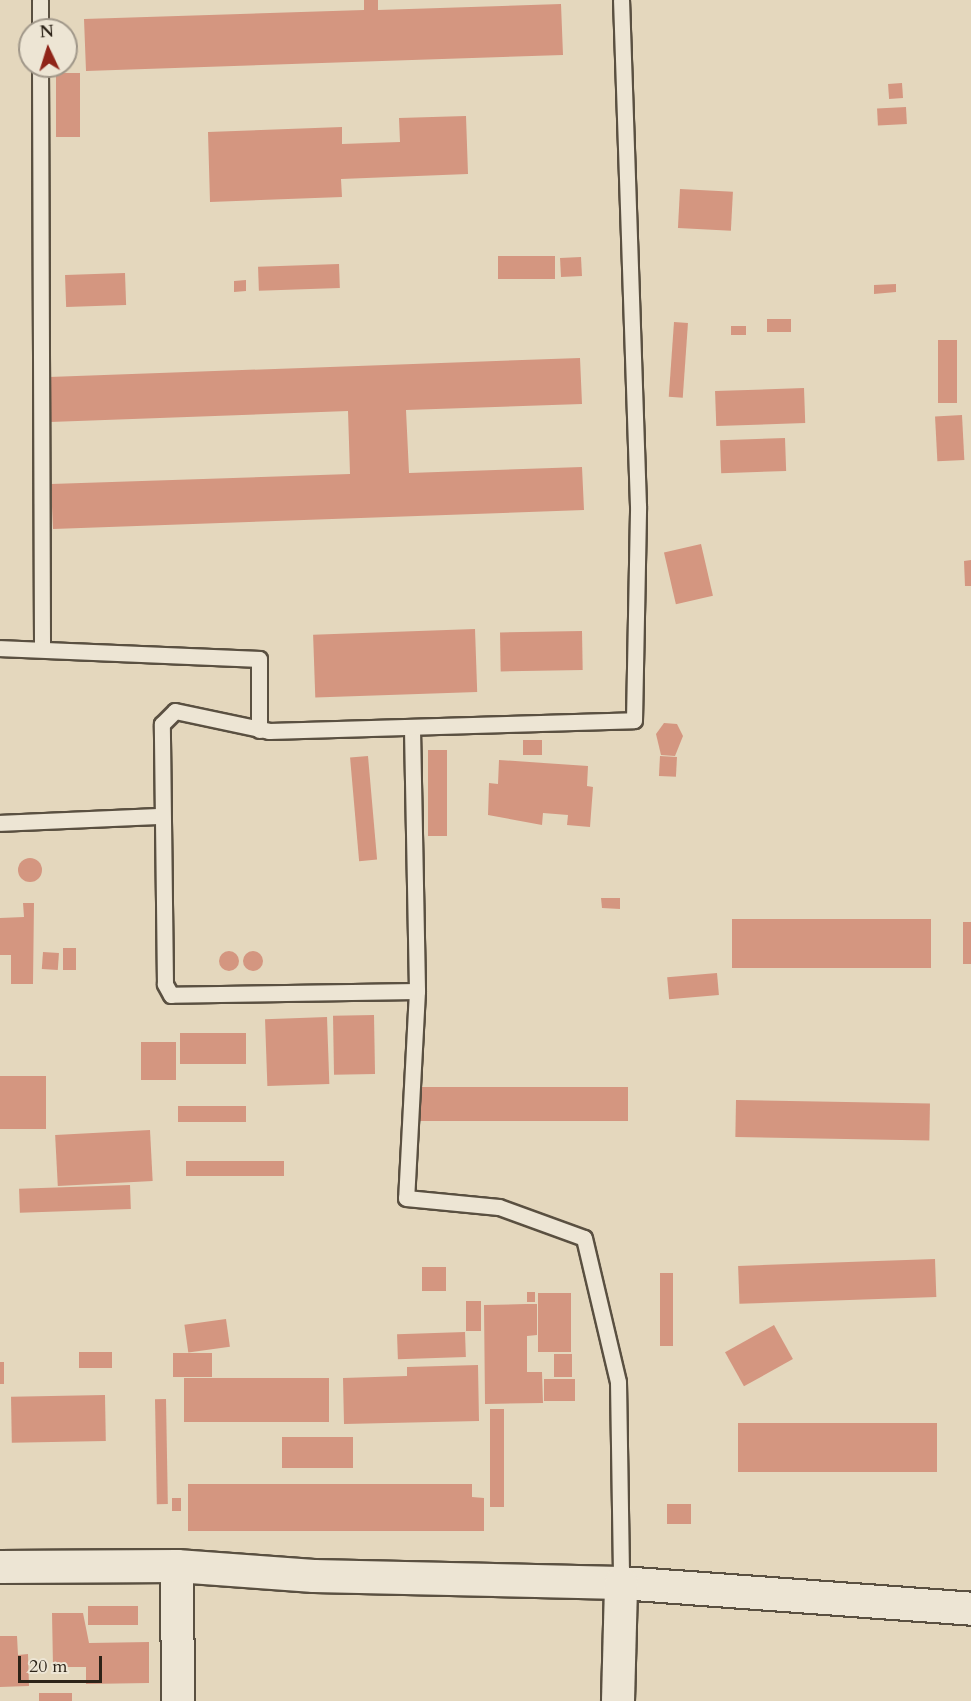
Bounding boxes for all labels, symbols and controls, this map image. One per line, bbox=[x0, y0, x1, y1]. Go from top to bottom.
north arrow bbox=[18, 18, 78, 78]
text: N bbox=[39, 21, 55, 43]
scale bar bbox=[21, 1644, 105, 1682]
text: 20 m bbox=[29, 1654, 68, 1679]

